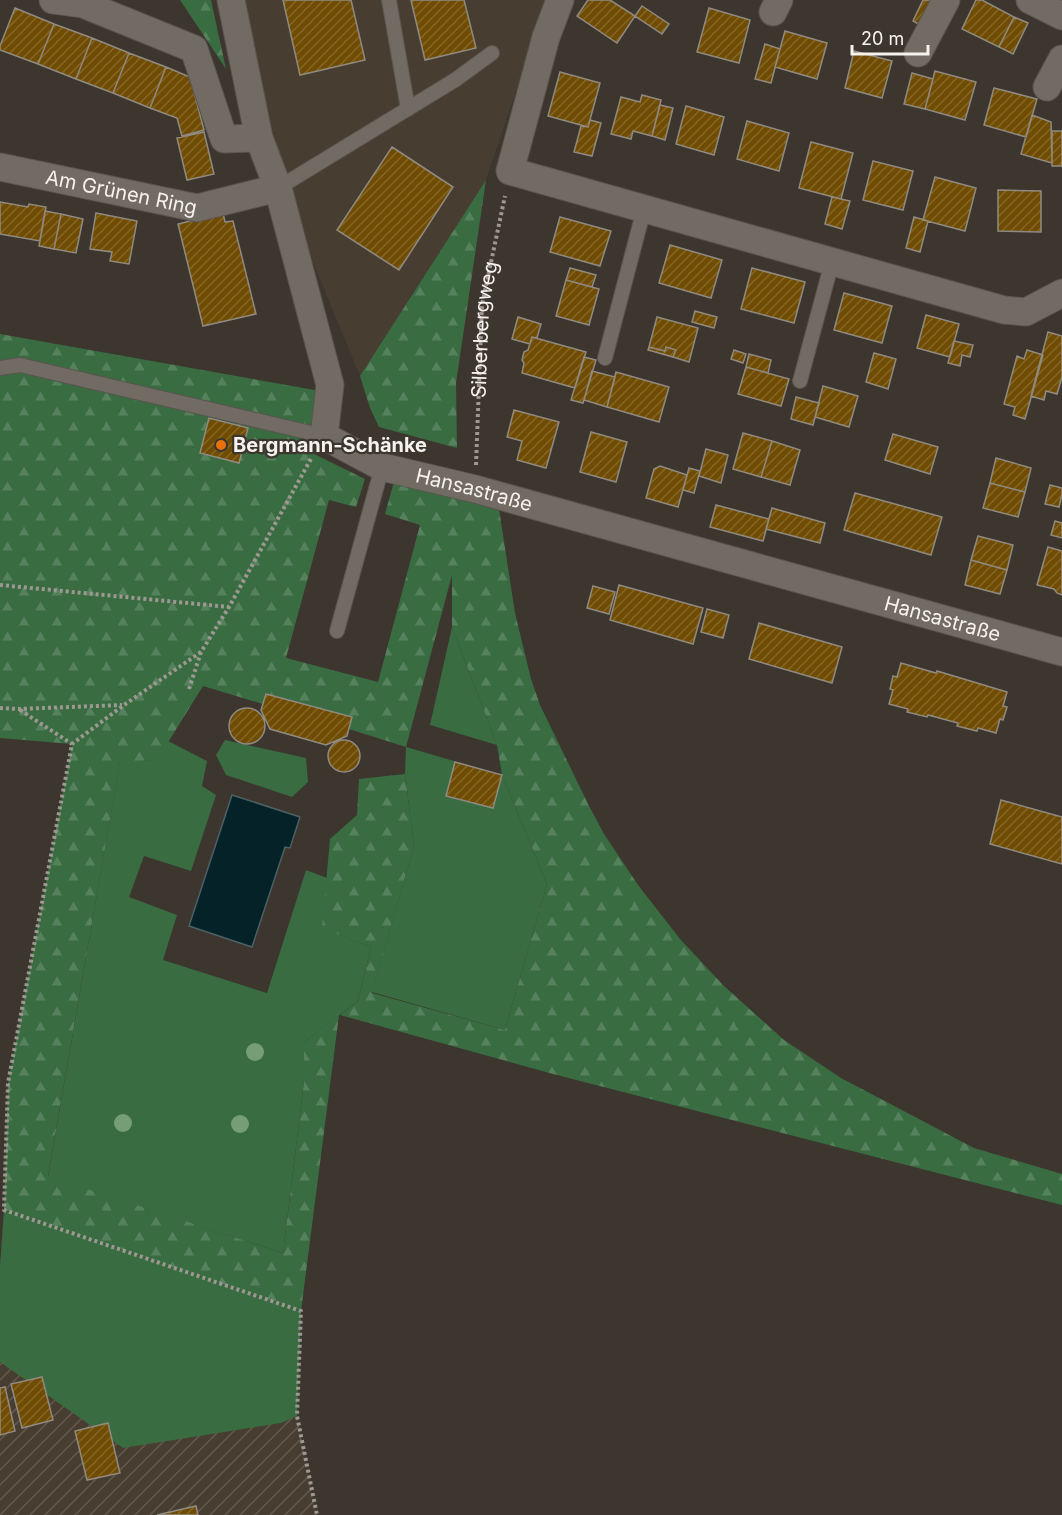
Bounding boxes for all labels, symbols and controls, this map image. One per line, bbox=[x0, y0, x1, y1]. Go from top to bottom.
scale bar bbox=[852, 18, 928, 56]
text: 20 m bbox=[861, 28, 904, 49]
street label: Am Grünen Ring bbox=[44, 165, 199, 220]
street label: Silberbergweg bbox=[467, 259, 503, 398]
place label: Bergmann-Schänke bbox=[233, 433, 427, 457]
marker: Bergmann-Schänke bbox=[214, 438, 228, 452]
street label: Hansastraße bbox=[413, 463, 535, 516]
street label: Hansastraße bbox=[882, 591, 1003, 646]

